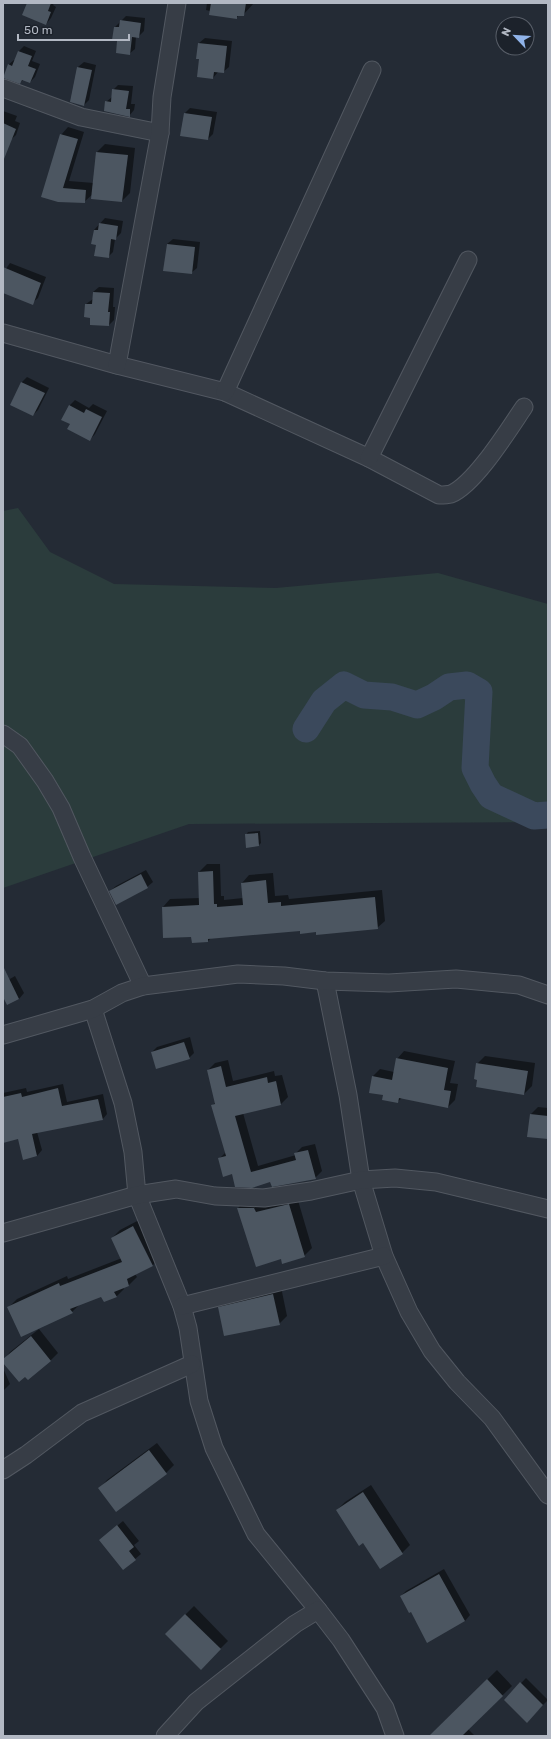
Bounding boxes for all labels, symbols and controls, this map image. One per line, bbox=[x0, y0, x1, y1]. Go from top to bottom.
scale bar bbox=[18, 16, 129, 42]
north arrow bbox=[495, 16, 535, 56]
text: 50 m bbox=[24, 23, 52, 37]
text: N bbox=[499, 26, 514, 38]

